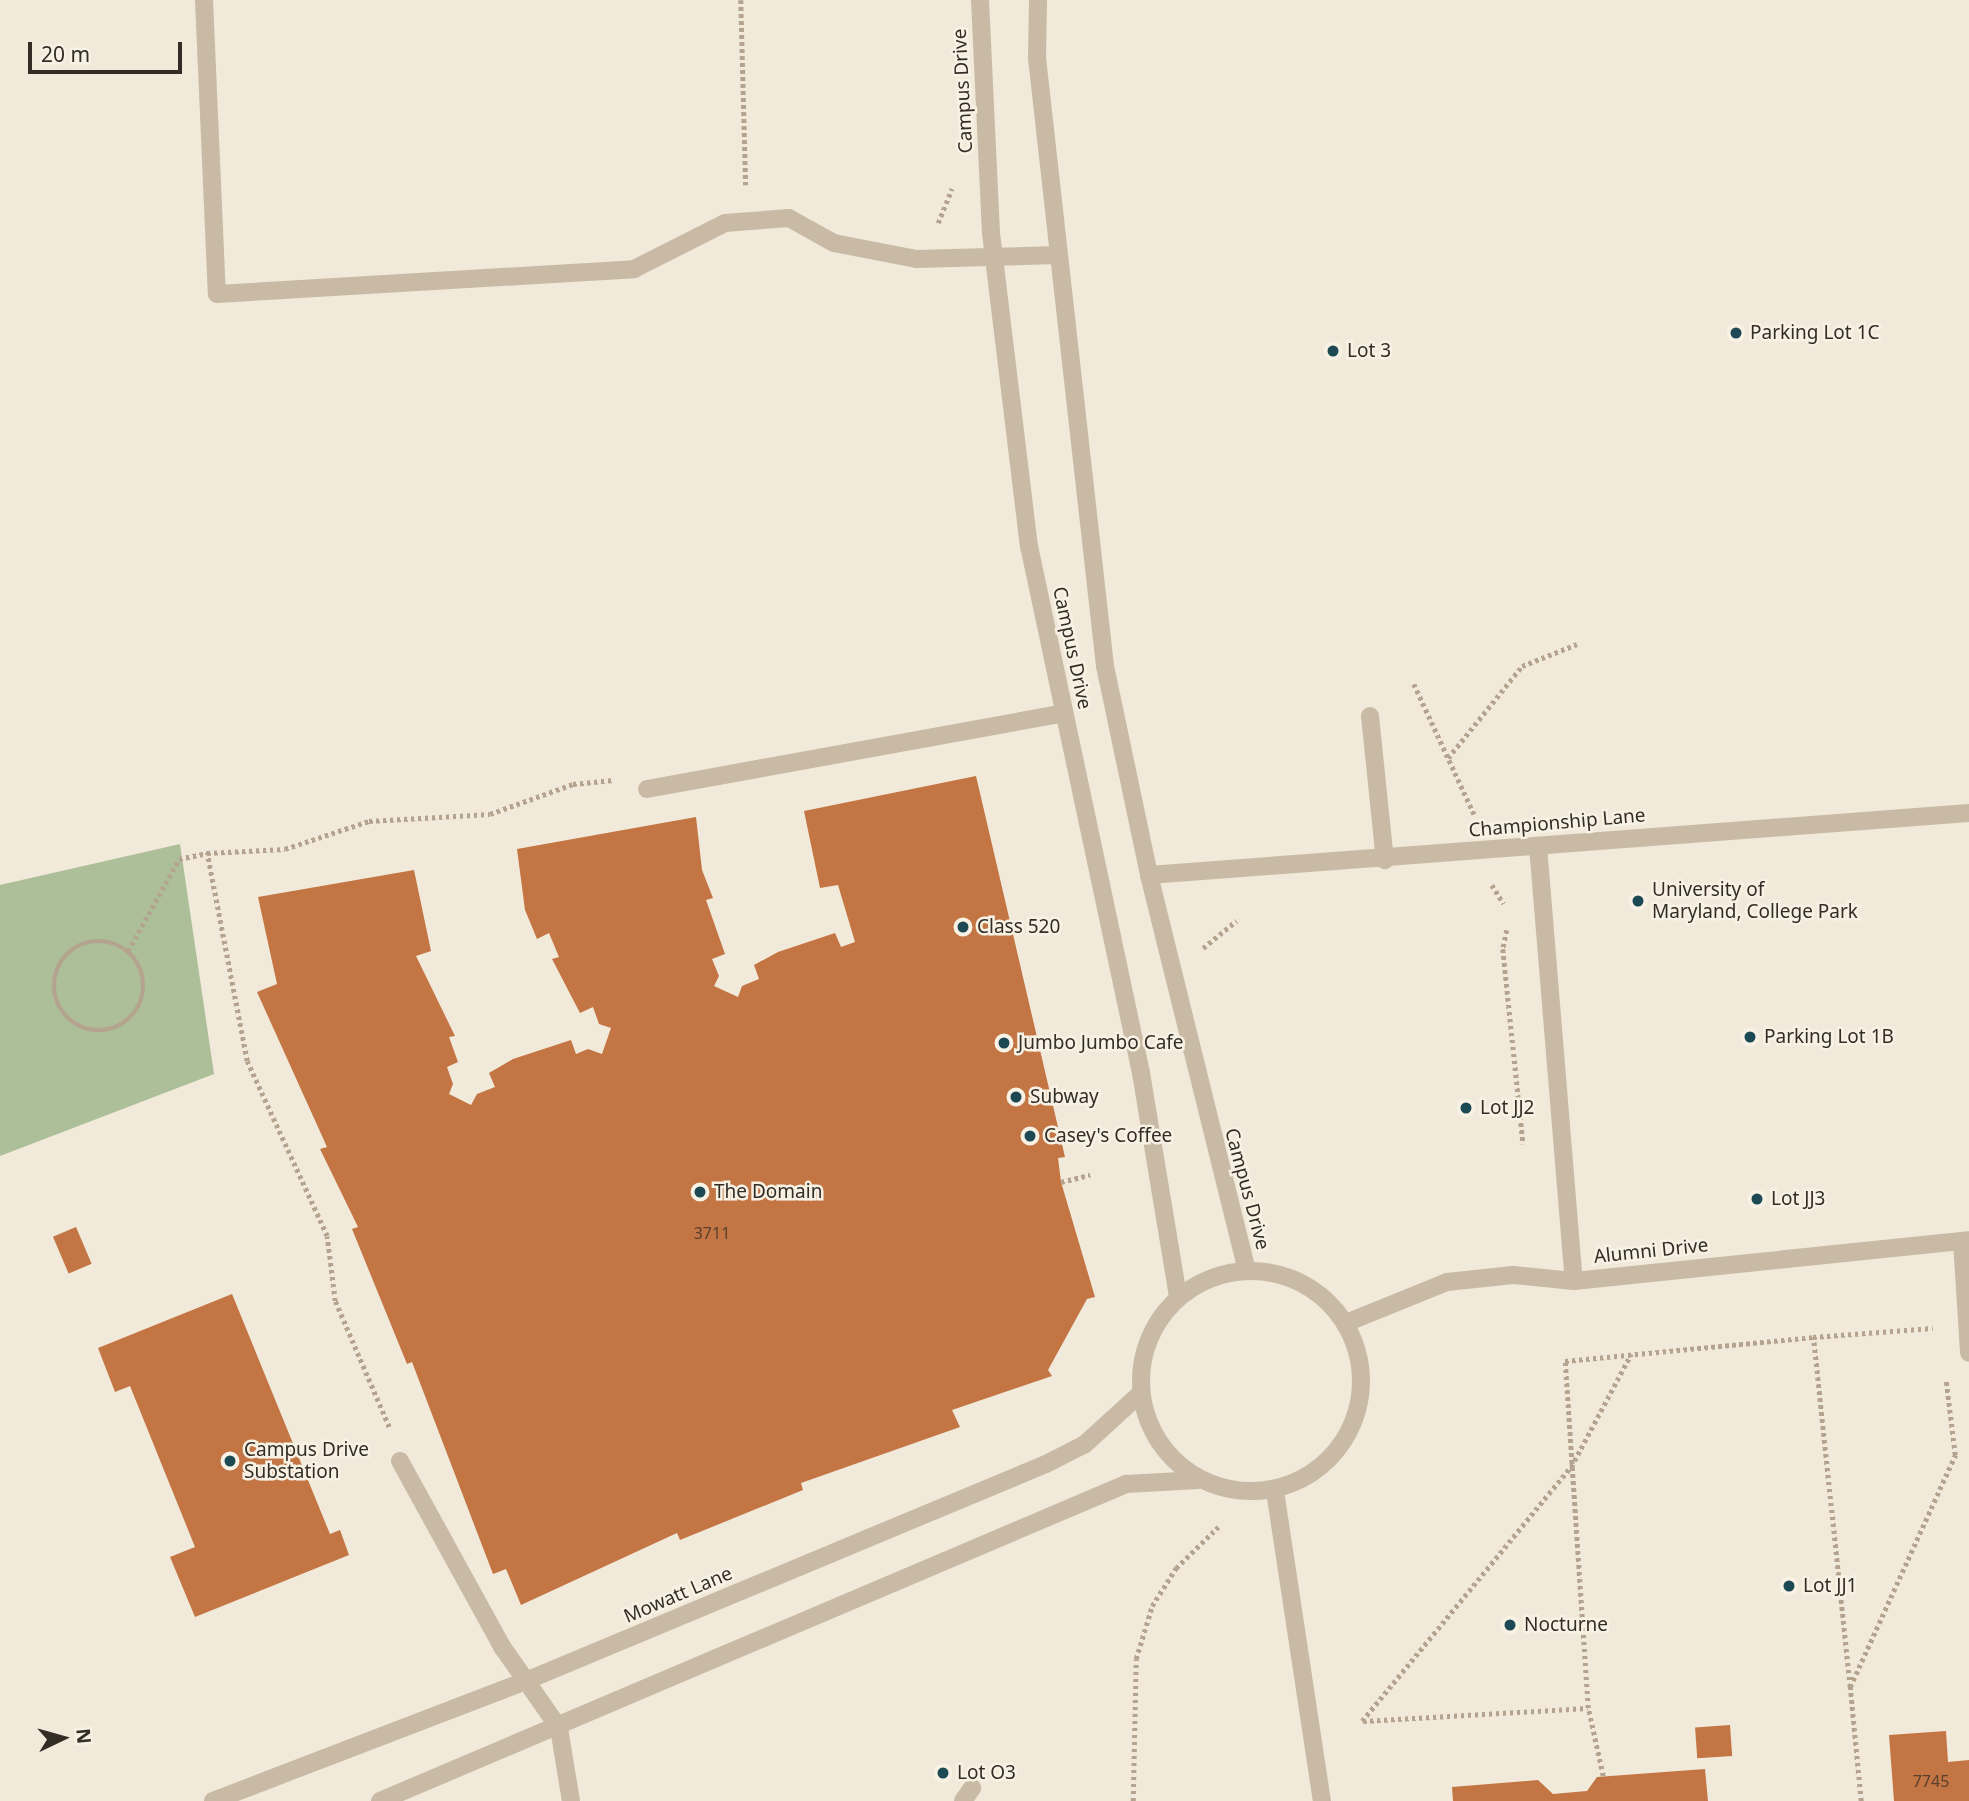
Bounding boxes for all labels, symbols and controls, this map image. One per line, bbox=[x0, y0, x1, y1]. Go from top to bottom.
scale bar bbox=[32, 28, 186, 72]
street label: Campus Drive bbox=[948, 28, 978, 154]
text: 20 m bbox=[41, 40, 90, 68]
place label: Parking Lot 1C bbox=[1750, 322, 1880, 344]
marker: Parking Lot 1C bbox=[1728, 325, 1744, 341]
place label: Lot 3 bbox=[1347, 340, 1391, 362]
marker: Lot 3 bbox=[1325, 343, 1341, 359]
street label: Campus Drive bbox=[1048, 585, 1096, 711]
street label: Championship Lane bbox=[1468, 804, 1646, 842]
place label: University of Maryland, College Park bbox=[1652, 879, 1858, 923]
marker: University of Maryland, College Park bbox=[1630, 893, 1646, 909]
place label: Class 520 bbox=[977, 916, 1060, 938]
marker: Class 520 bbox=[955, 919, 971, 935]
place label: Parking Lot 1B bbox=[1764, 1026, 1894, 1048]
marker: Parking Lot 1B bbox=[1742, 1029, 1758, 1045]
place label: Jumbo Jumbo Cafe bbox=[1018, 1032, 1184, 1054]
marker: Jumbo Jumbo Cafe bbox=[996, 1035, 1012, 1051]
place label: Subway bbox=[1030, 1086, 1099, 1108]
marker: Subway bbox=[1008, 1089, 1024, 1105]
place label: Lot JJ2 bbox=[1480, 1097, 1534, 1119]
marker: Lot JJ2 bbox=[1458, 1100, 1474, 1116]
place label: Casey's Coffee bbox=[1044, 1125, 1172, 1147]
street label: Campus Drive bbox=[1220, 1126, 1274, 1252]
marker: Casey's Coffee bbox=[1022, 1128, 1038, 1144]
place label: The Domain bbox=[714, 1181, 822, 1203]
marker: The Domain bbox=[692, 1184, 708, 1200]
place label: Lot JJ3 bbox=[1771, 1188, 1825, 1210]
marker: Lot JJ3 bbox=[1749, 1191, 1765, 1207]
house number: 3711 bbox=[694, 1223, 730, 1243]
street label: Alumni Drive bbox=[1593, 1234, 1709, 1268]
place label: Campus Drive Substation bbox=[244, 1439, 369, 1483]
marker: Campus Drive Substation bbox=[222, 1453, 238, 1469]
street label: Mowatt Lane bbox=[620, 1562, 736, 1628]
place label: Lot JJ1 bbox=[1803, 1575, 1857, 1597]
marker: Lot JJ1 bbox=[1781, 1578, 1797, 1594]
place label: Nocturne bbox=[1524, 1614, 1608, 1636]
marker: Nocturne bbox=[1502, 1617, 1518, 1633]
north arrow bbox=[28, 1703, 98, 1773]
text: N bbox=[70, 1727, 98, 1745]
place label: Lot O3 bbox=[957, 1762, 1016, 1784]
marker: Lot O3 bbox=[935, 1765, 951, 1781]
house number: 7745 bbox=[1913, 1771, 1949, 1791]

